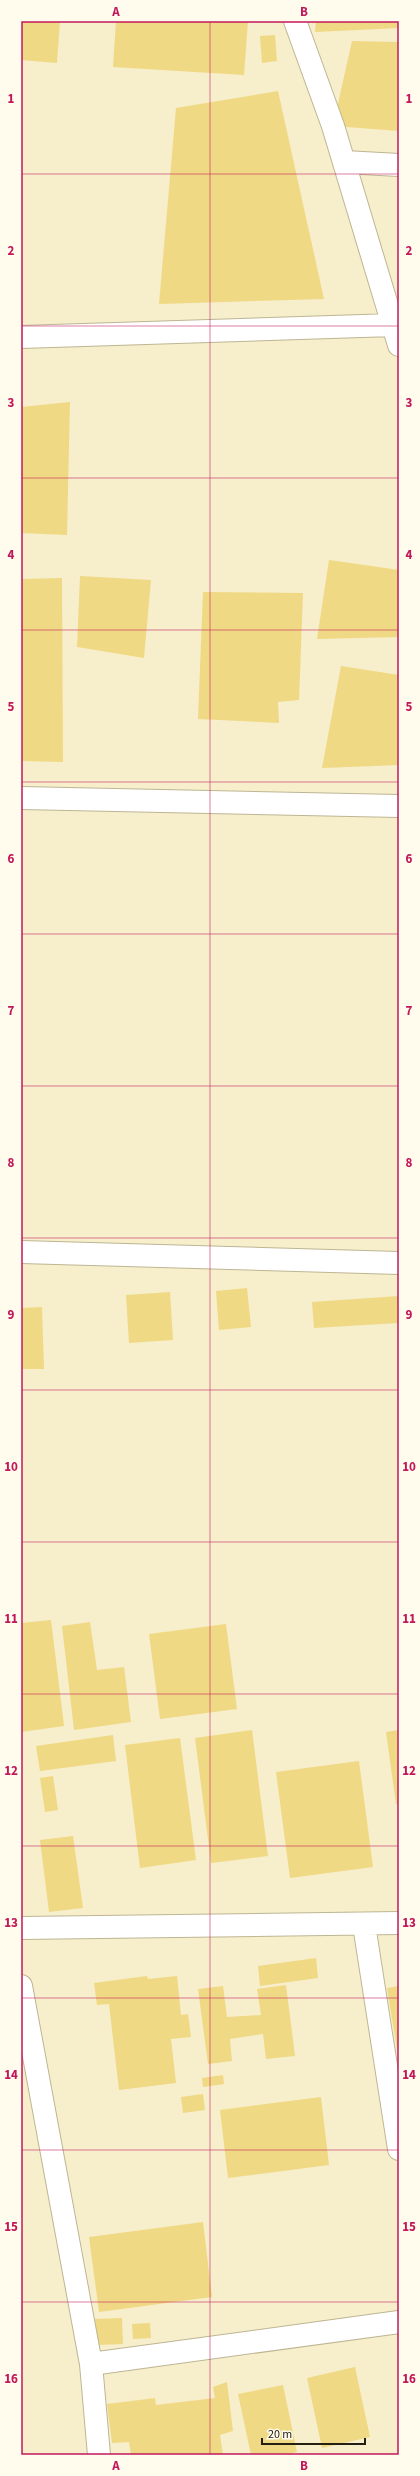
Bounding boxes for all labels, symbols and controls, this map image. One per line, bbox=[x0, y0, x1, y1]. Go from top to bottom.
text: A bbox=[111, 3, 120, 21]
text: B bbox=[300, 3, 308, 21]
text: 1 bbox=[8, 90, 15, 108]
text: 1 bbox=[406, 90, 413, 108]
text: 2 bbox=[8, 242, 15, 260]
text: 2 bbox=[406, 242, 413, 260]
text: 3 bbox=[8, 394, 15, 412]
text: 3 bbox=[406, 394, 413, 412]
text: 4 bbox=[8, 546, 15, 564]
text: 4 bbox=[406, 546, 413, 564]
text: 5 bbox=[8, 698, 15, 716]
text: 5 bbox=[406, 698, 413, 716]
text: 6 bbox=[8, 850, 15, 868]
text: 6 bbox=[406, 850, 413, 868]
text: 7 bbox=[8, 1002, 15, 1020]
text: 7 bbox=[406, 1002, 413, 1020]
text: 8 bbox=[8, 1154, 15, 1172]
text: 8 bbox=[406, 1154, 413, 1172]
text: 9 bbox=[8, 1306, 15, 1324]
text: 9 bbox=[406, 1306, 413, 1324]
text: 10 bbox=[4, 1458, 18, 1476]
text: 10 bbox=[402, 1458, 416, 1476]
text: 11 bbox=[4, 1610, 18, 1628]
text: 11 bbox=[402, 1610, 416, 1628]
text: 12 bbox=[4, 1762, 18, 1780]
text: 12 bbox=[402, 1762, 416, 1780]
text: 13 bbox=[4, 1914, 18, 1932]
text: 13 bbox=[402, 1914, 416, 1932]
text: 14 bbox=[4, 2066, 18, 2084]
text: 14 bbox=[402, 2066, 416, 2084]
text: 15 bbox=[4, 2218, 18, 2236]
text: 15 bbox=[402, 2218, 416, 2236]
text: 16 bbox=[4, 2370, 18, 2388]
text: 16 bbox=[402, 2370, 416, 2388]
scale bar bbox=[262, 2420, 365, 2446]
text: 20 m bbox=[268, 2426, 292, 2443]
text: A bbox=[111, 2457, 120, 2475]
text: B bbox=[300, 2457, 308, 2475]

